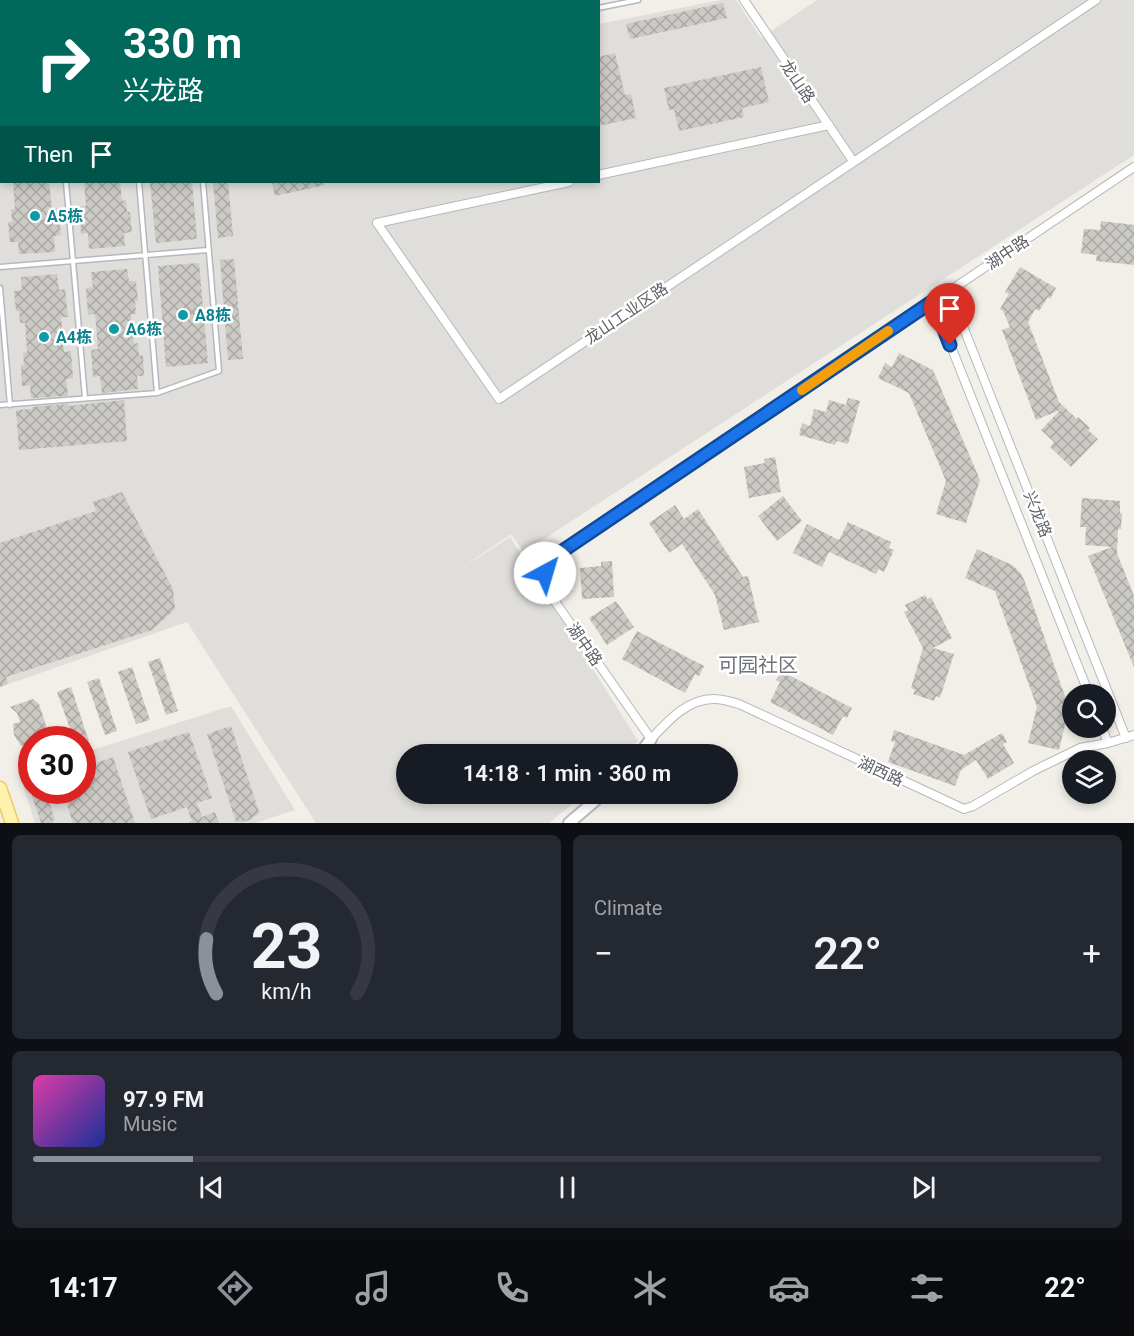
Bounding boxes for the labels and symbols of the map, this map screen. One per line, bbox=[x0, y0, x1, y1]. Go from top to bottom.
street label: 龙山路 bbox=[776, 56, 819, 106]
place label: A5栋 bbox=[47, 207, 83, 226]
marker: A5栋 bbox=[28, 209, 42, 223]
street label: 湖中路 bbox=[982, 231, 1032, 274]
street label: 龙山工业区路 bbox=[581, 279, 671, 348]
pin bbox=[924, 283, 975, 345]
place label: A8栋 bbox=[195, 306, 231, 325]
marker: A8栋 bbox=[176, 308, 190, 322]
place label: A6栋 bbox=[126, 320, 162, 339]
marker: A6栋 bbox=[107, 322, 121, 336]
place label: A4栋 bbox=[56, 328, 92, 347]
marker: A4栋 bbox=[37, 330, 51, 344]
street label: 兴龙路 bbox=[1020, 488, 1055, 540]
position arrow bbox=[513, 541, 577, 605]
street label: 湖中路 bbox=[563, 619, 606, 669]
district label: 可园社区 bbox=[718, 653, 798, 677]
speed limit sign: 30 bbox=[18, 726, 96, 804]
street label: 湖西路 bbox=[855, 753, 907, 790]

